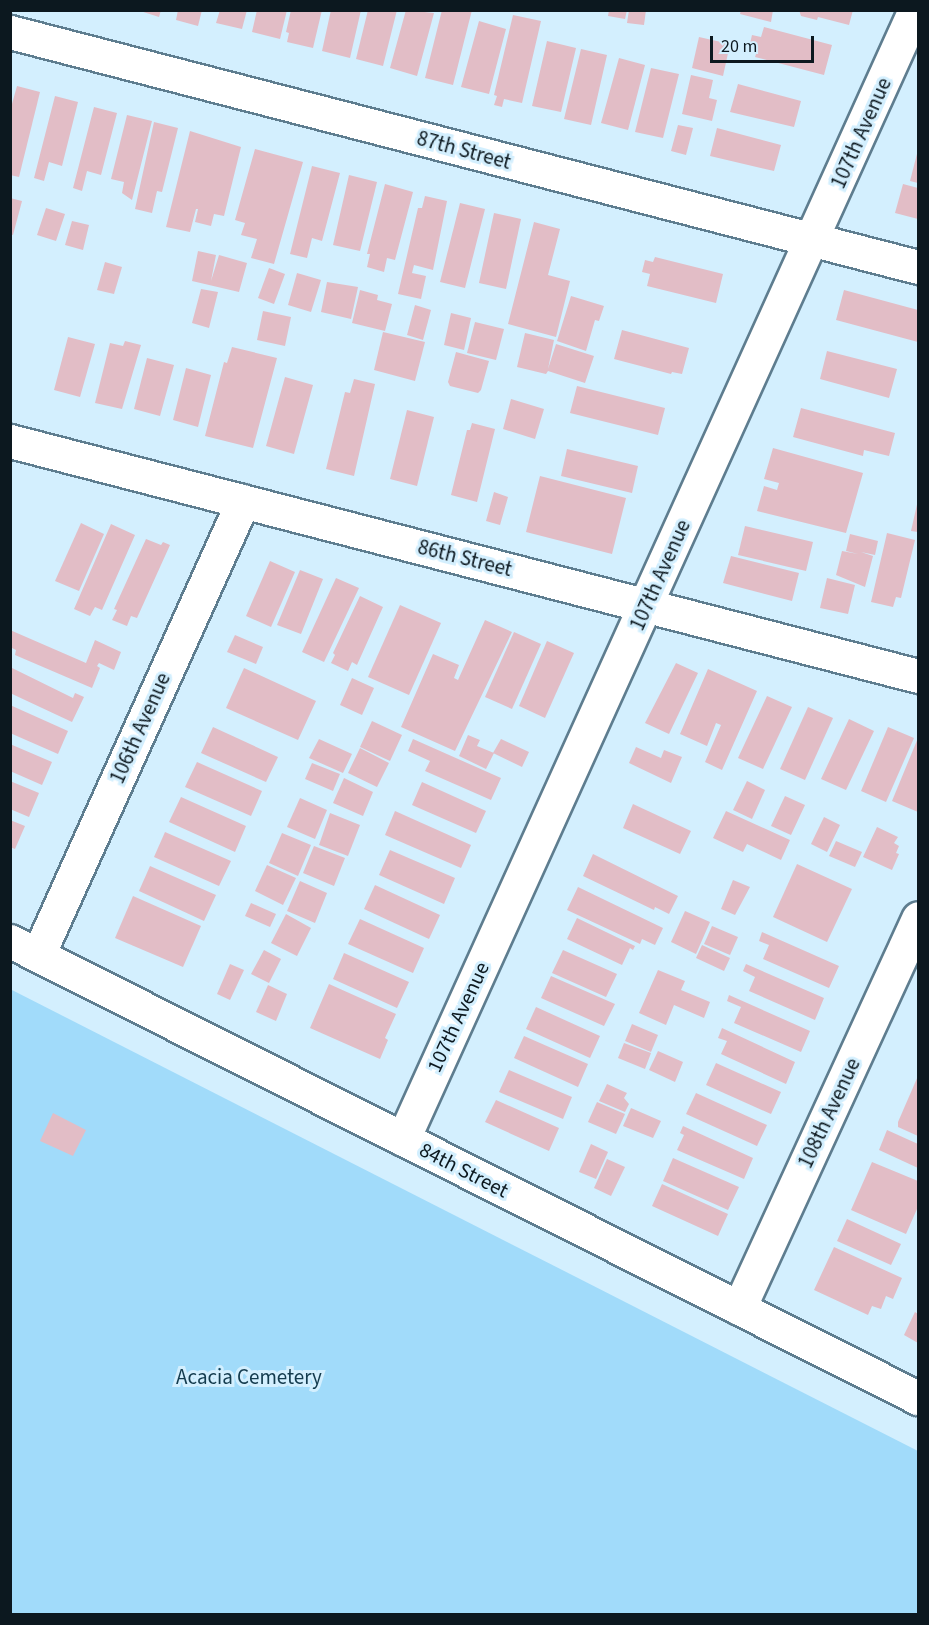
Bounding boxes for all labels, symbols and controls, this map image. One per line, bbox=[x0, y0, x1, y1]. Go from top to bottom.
scale bar bbox=[713, 24, 816, 62]
text: 20 m bbox=[721, 34, 757, 59]
street label: 107th Avenue bbox=[825, 74, 897, 192]
street label: 87th Street bbox=[414, 125, 514, 175]
street label: 107th Avenue bbox=[624, 516, 696, 634]
street label: 86th Street bbox=[415, 534, 515, 582]
street label: 106th Avenue bbox=[104, 669, 176, 787]
street label: 107th Avenue bbox=[421, 958, 495, 1076]
street label: 108th Avenue bbox=[792, 1054, 866, 1172]
street label: 84th Street bbox=[415, 1137, 513, 1203]
park label: Acacia Cemetery bbox=[176, 1364, 322, 1390]

